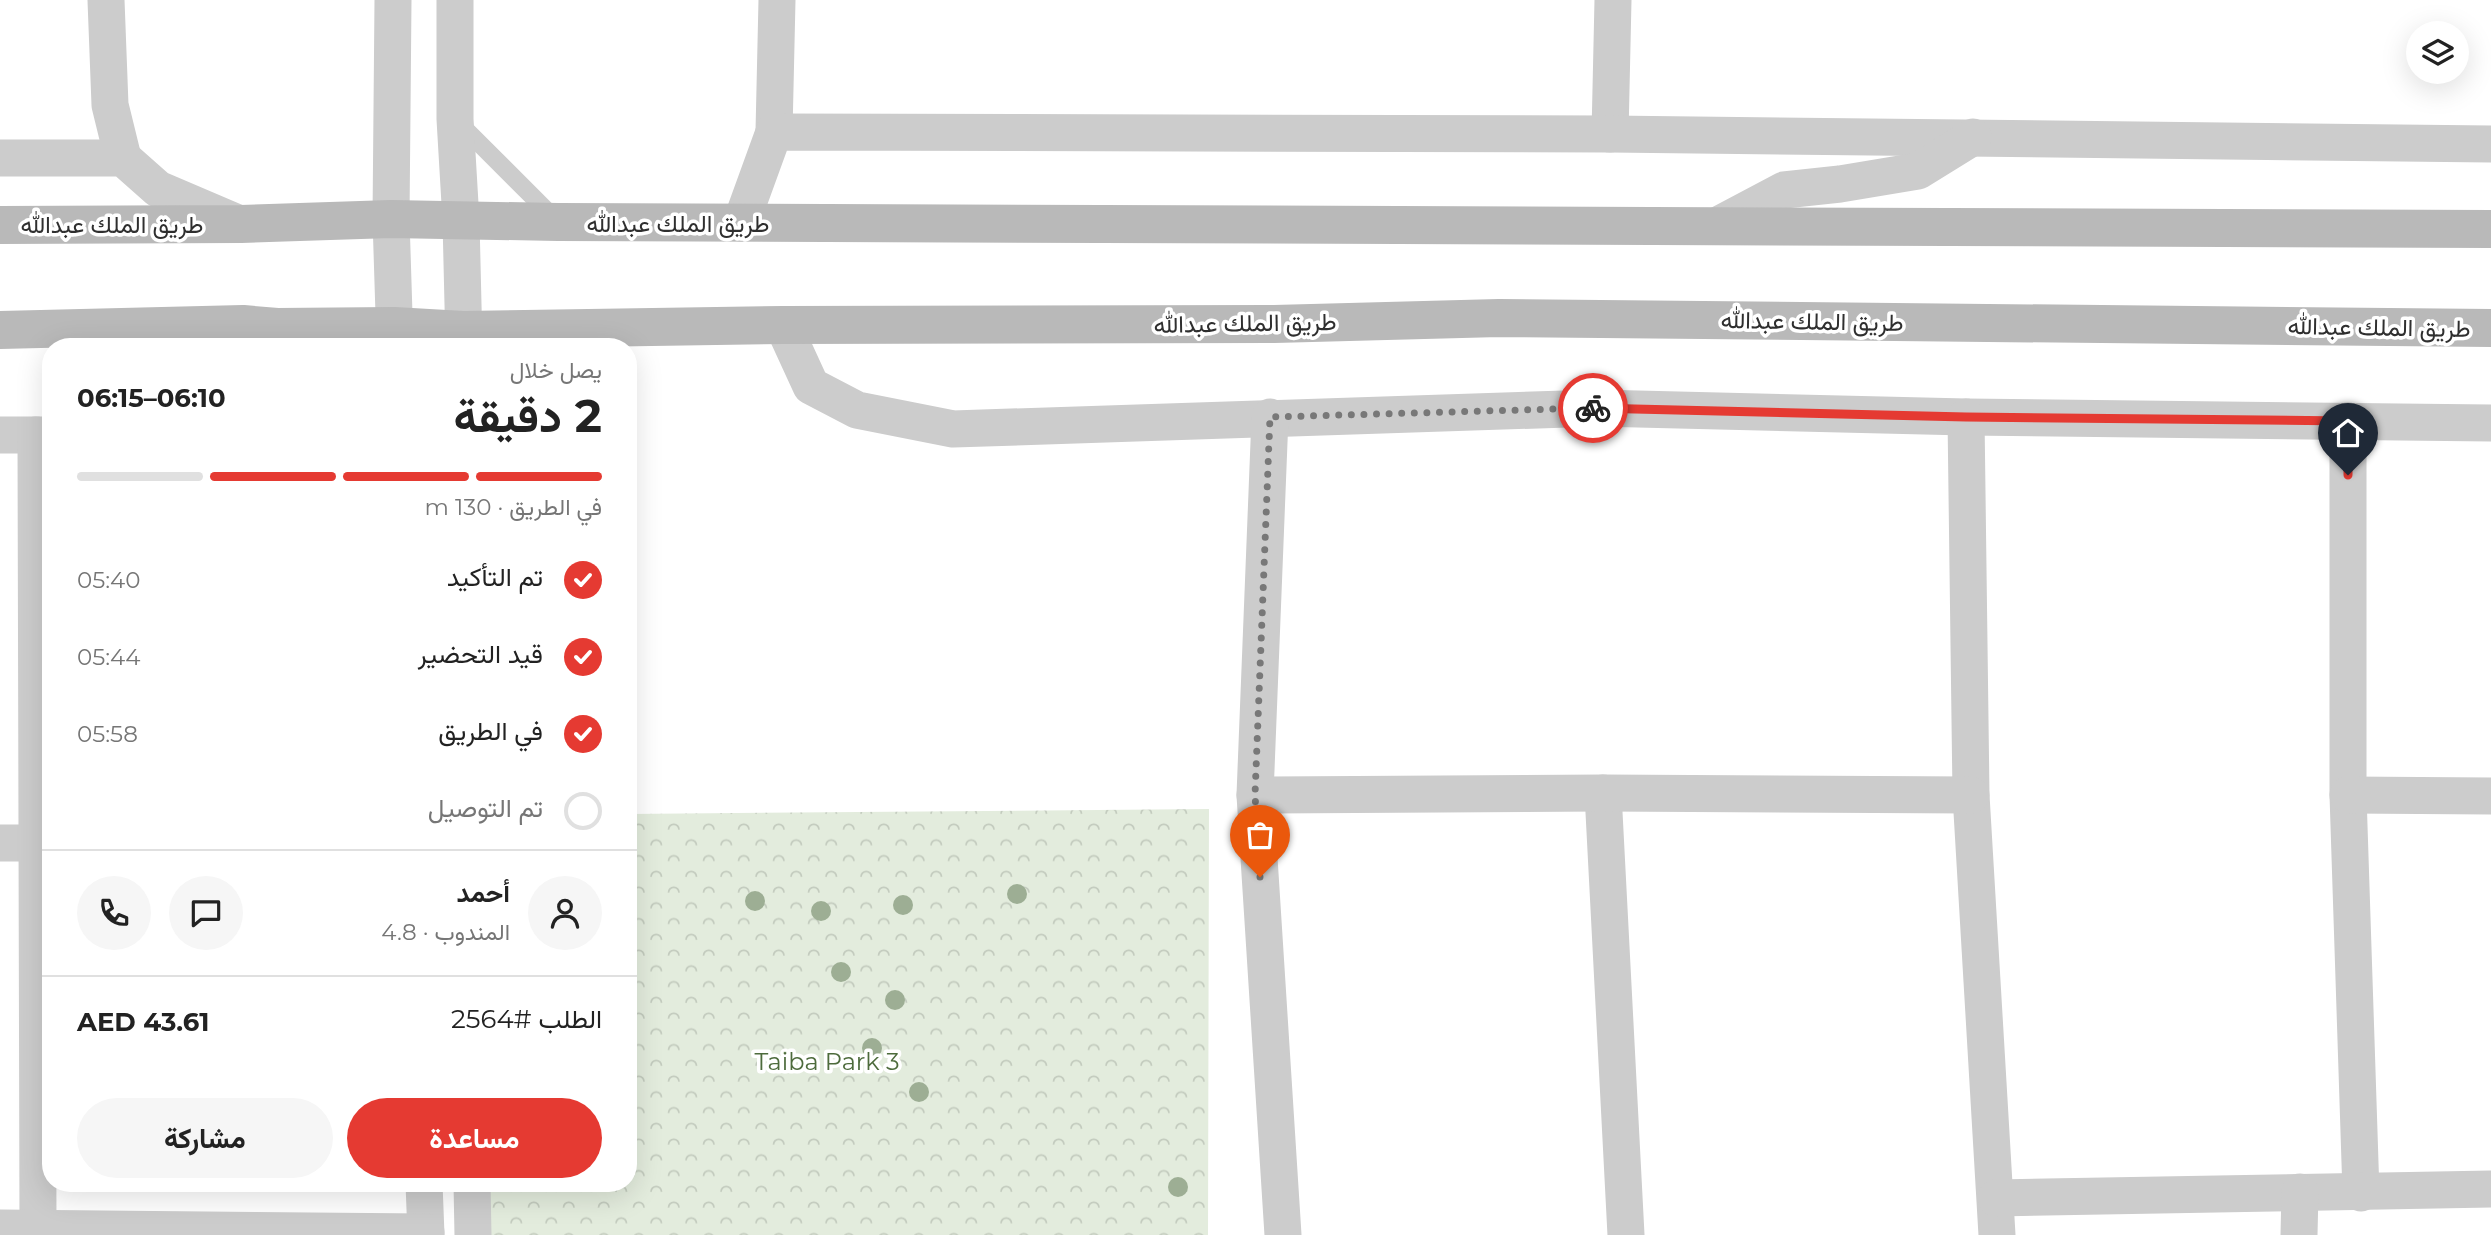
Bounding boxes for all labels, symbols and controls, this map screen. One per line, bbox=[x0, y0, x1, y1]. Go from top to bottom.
map controls bbox=[2406, 21, 2469, 84]
button: layers bbox=[2406, 21, 2469, 84]
street label: طريق الملك عبدالله bbox=[587, 209, 769, 239]
street label: طريق الملك عبدالله bbox=[21, 210, 203, 240]
street label: طريق الملك عبدالله bbox=[1720, 305, 1904, 338]
street label: طريق الملك عبدالله bbox=[1153, 307, 1337, 340]
street label: طريق الملك عبدالله bbox=[2287, 311, 2471, 344]
text: يصل خلال bbox=[510, 356, 602, 384]
courier bbox=[1558, 373, 1628, 443]
text: 06:10–06:15 bbox=[77, 382, 226, 414]
text: 2 دقيقة bbox=[453, 387, 602, 444]
icon: bike bbox=[1574, 389, 1612, 427]
pin bbox=[2318, 403, 2378, 475]
icon: home bbox=[2329, 414, 2367, 452]
text: في الطريق · 130 m bbox=[424, 493, 602, 521]
text: تم التأكيد bbox=[447, 561, 543, 593]
icon: check bbox=[564, 561, 602, 599]
text: 05:40 bbox=[77, 566, 141, 594]
text: قيد التحضير bbox=[418, 638, 543, 670]
icon: check bbox=[564, 638, 602, 676]
text: 05:44 bbox=[77, 643, 141, 671]
text: في الطريق bbox=[438, 715, 543, 747]
icon: check bbox=[564, 715, 602, 753]
text: 05:58 bbox=[77, 720, 138, 748]
text: تم التوصيل bbox=[428, 792, 543, 824]
pin bbox=[1230, 805, 1290, 877]
icon: bag bbox=[1241, 816, 1279, 854]
button: phone bbox=[77, 876, 151, 950]
button: chat bbox=[169, 876, 243, 950]
button: person bbox=[528, 876, 602, 950]
text: أحمد bbox=[457, 877, 510, 909]
text: المندوب · 4.8 bbox=[381, 918, 510, 946]
text: الطلب #2564 bbox=[451, 1003, 602, 1035]
text: AED 43.61 bbox=[77, 1006, 210, 1038]
park label: Taiba Park 3 bbox=[755, 1047, 899, 1076]
button: مشاركة bbox=[77, 1098, 333, 1178]
button: مساعدة bbox=[347, 1098, 602, 1178]

